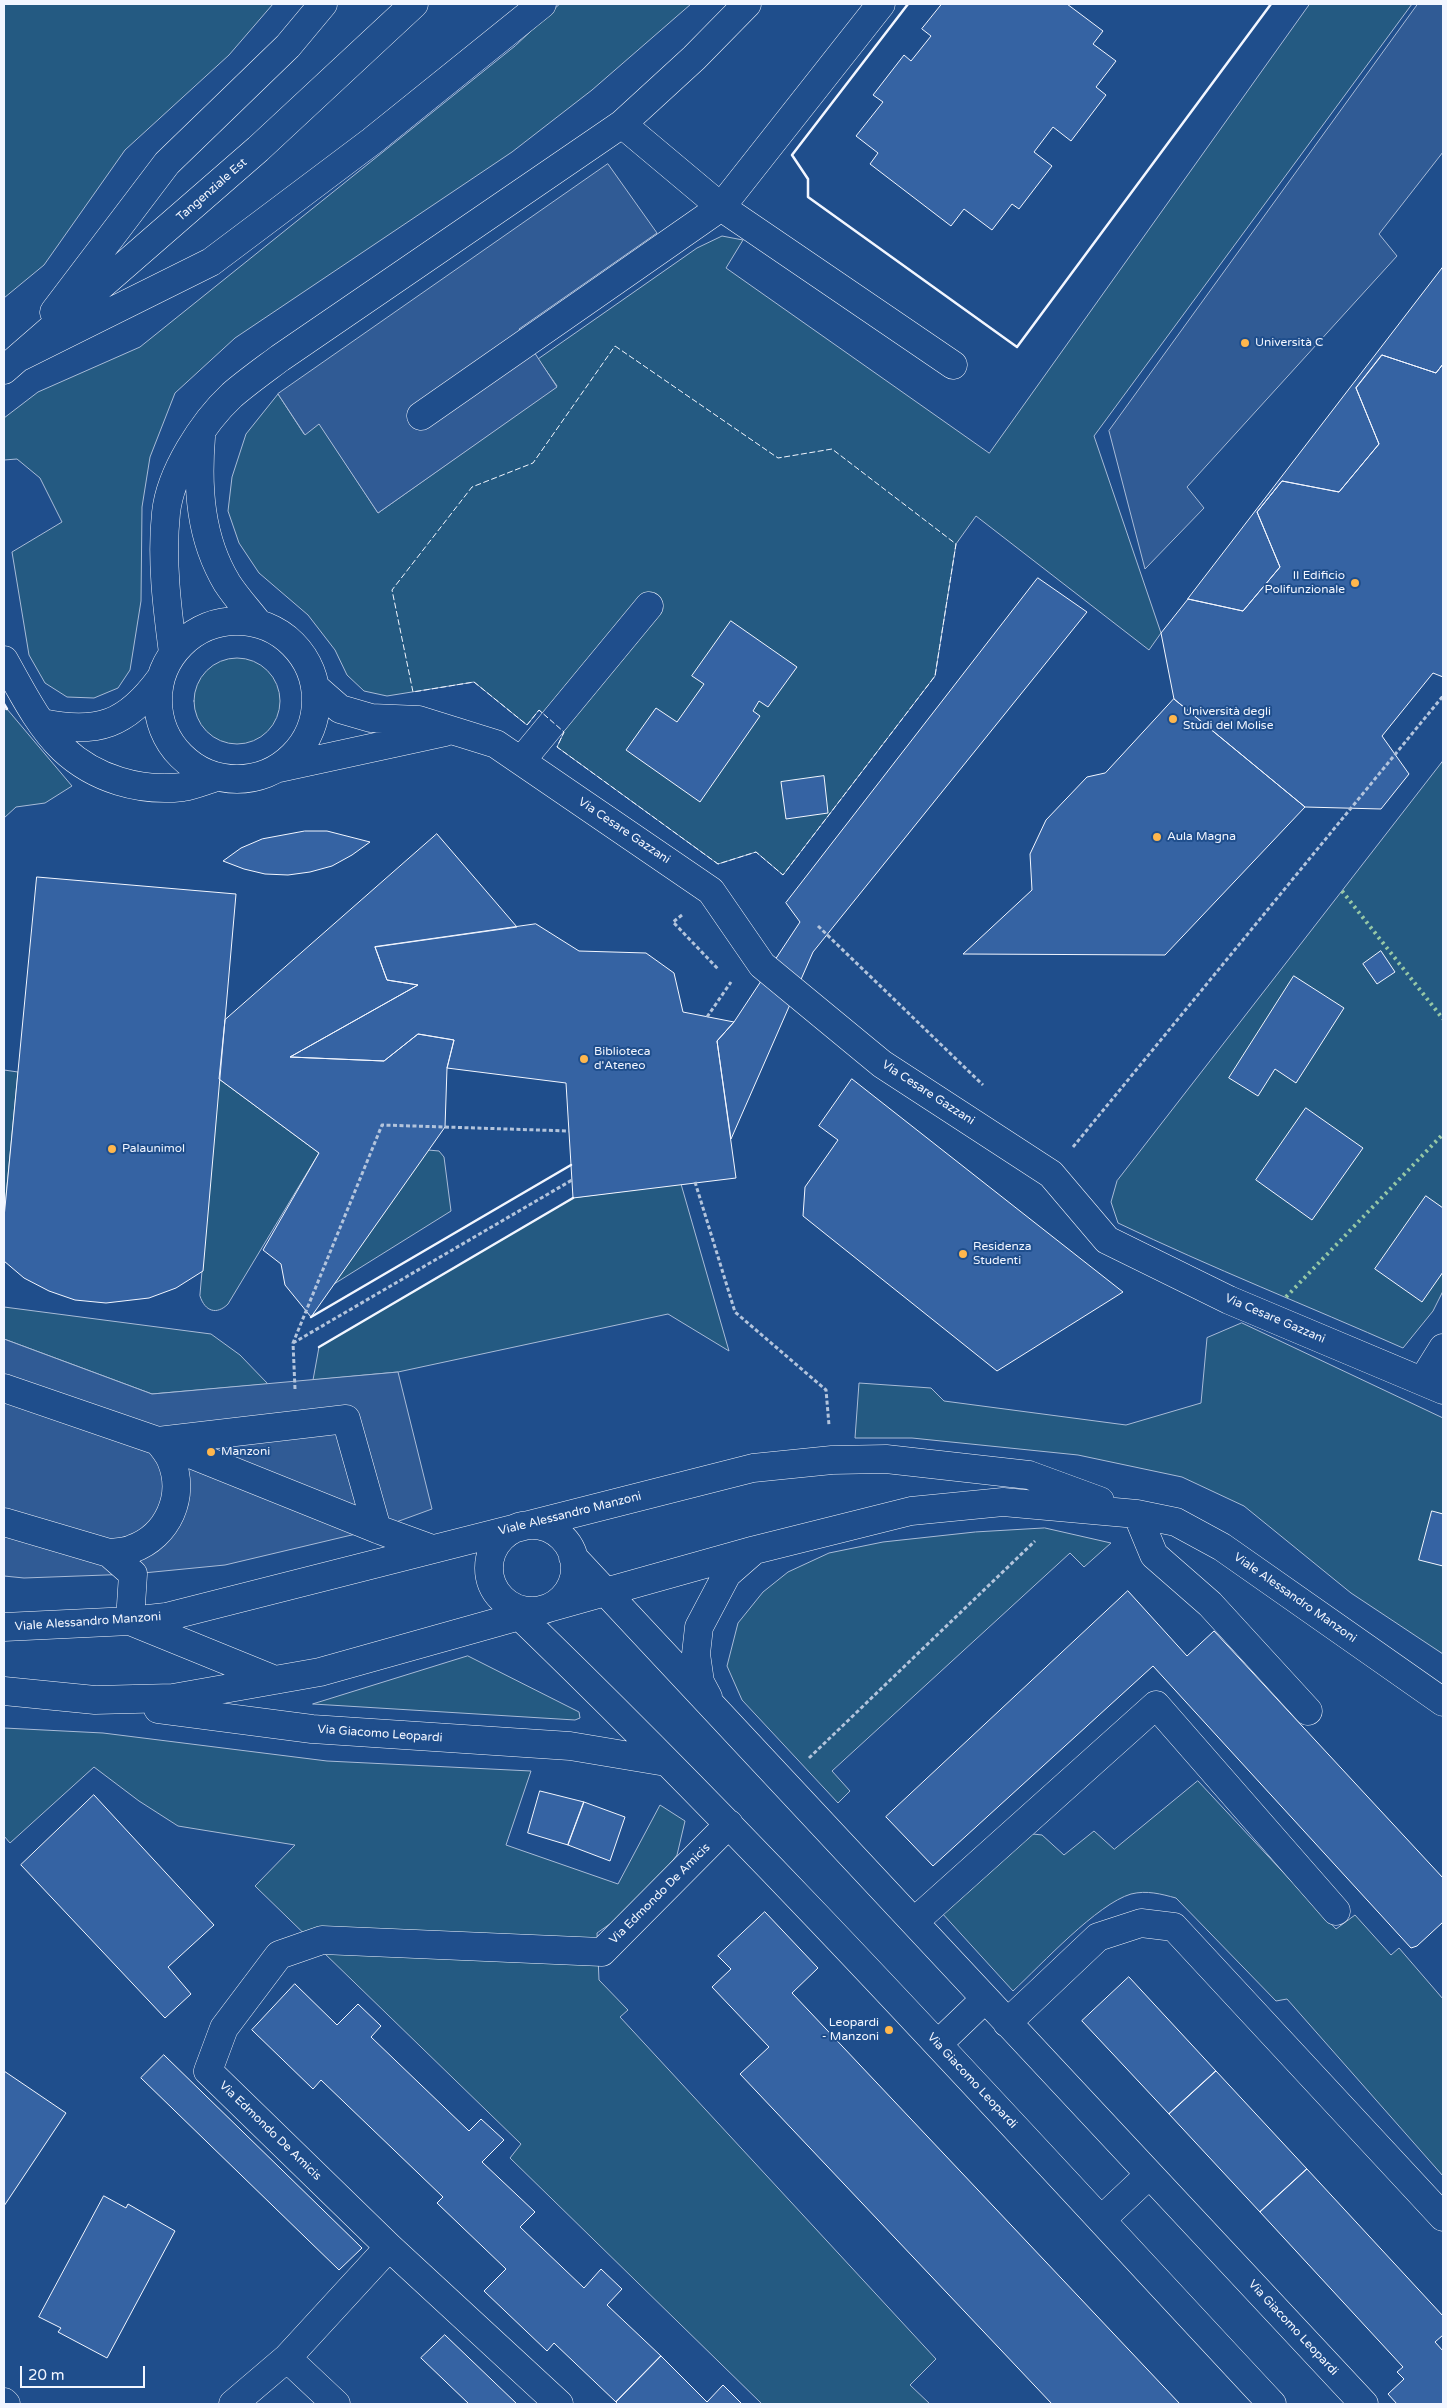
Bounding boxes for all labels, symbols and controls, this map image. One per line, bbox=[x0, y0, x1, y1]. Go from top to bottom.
street label: Tangenziale Est bbox=[174, 156, 250, 224]
place label: Università C bbox=[1255, 336, 1323, 350]
marker: Università C bbox=[1239, 337, 1251, 349]
place label: II Edificio Polifunzionale bbox=[1265, 569, 1345, 597]
marker: II Edificio Polifunzionale bbox=[1349, 577, 1361, 589]
place label: Università degli Studi del Molise bbox=[1183, 705, 1273, 733]
marker: Università degli Studi del Molise bbox=[1167, 713, 1179, 725]
street label: Via Cesare Gazzani bbox=[575, 795, 673, 867]
place label: Aula Magna bbox=[1167, 830, 1236, 844]
marker: Aula Magna bbox=[1151, 831, 1163, 843]
place label: Biblioteca d'Ateneo bbox=[594, 1045, 650, 1073]
marker: Biblioteca d'Ateneo bbox=[578, 1053, 590, 1065]
street label: Via Cesare Gazzani bbox=[879, 1058, 977, 1128]
place label: Palaunimol bbox=[122, 1142, 185, 1156]
marker: Palaunimol bbox=[106, 1143, 118, 1155]
place label: Residenza Studenti bbox=[973, 1240, 1031, 1268]
marker: Residenza Studenti bbox=[957, 1248, 969, 1260]
street label: Via Cesare Gazzani bbox=[1223, 1291, 1327, 1347]
place label: Manzoni bbox=[221, 1445, 270, 1459]
marker: Manzoni bbox=[205, 1446, 217, 1458]
street label: Viale Alessandro Manzoni bbox=[497, 1489, 643, 1539]
street label: Viale Alessandro Manzoni bbox=[1231, 1550, 1359, 1646]
street label: Viale Alessandro Manzoni bbox=[14, 1610, 162, 1634]
street label: Via Giacomo Leopardi bbox=[317, 1722, 443, 1746]
street label: Via Edmondo De Amicis bbox=[607, 1841, 713, 1947]
place label: Leopardi - Manzoni bbox=[822, 2016, 879, 2044]
marker: Leopardi - Manzoni bbox=[883, 2024, 895, 2036]
street label: Via Giacomo Leopardi bbox=[924, 2030, 1020, 2132]
street label: Via Edmondo De Amicis bbox=[216, 2078, 324, 2184]
street label: Via Giacomo Leopardi bbox=[1245, 2277, 1341, 2379]
scale bar bbox=[22, 2356, 148, 2388]
text: 20 m bbox=[28, 2366, 65, 2384]

